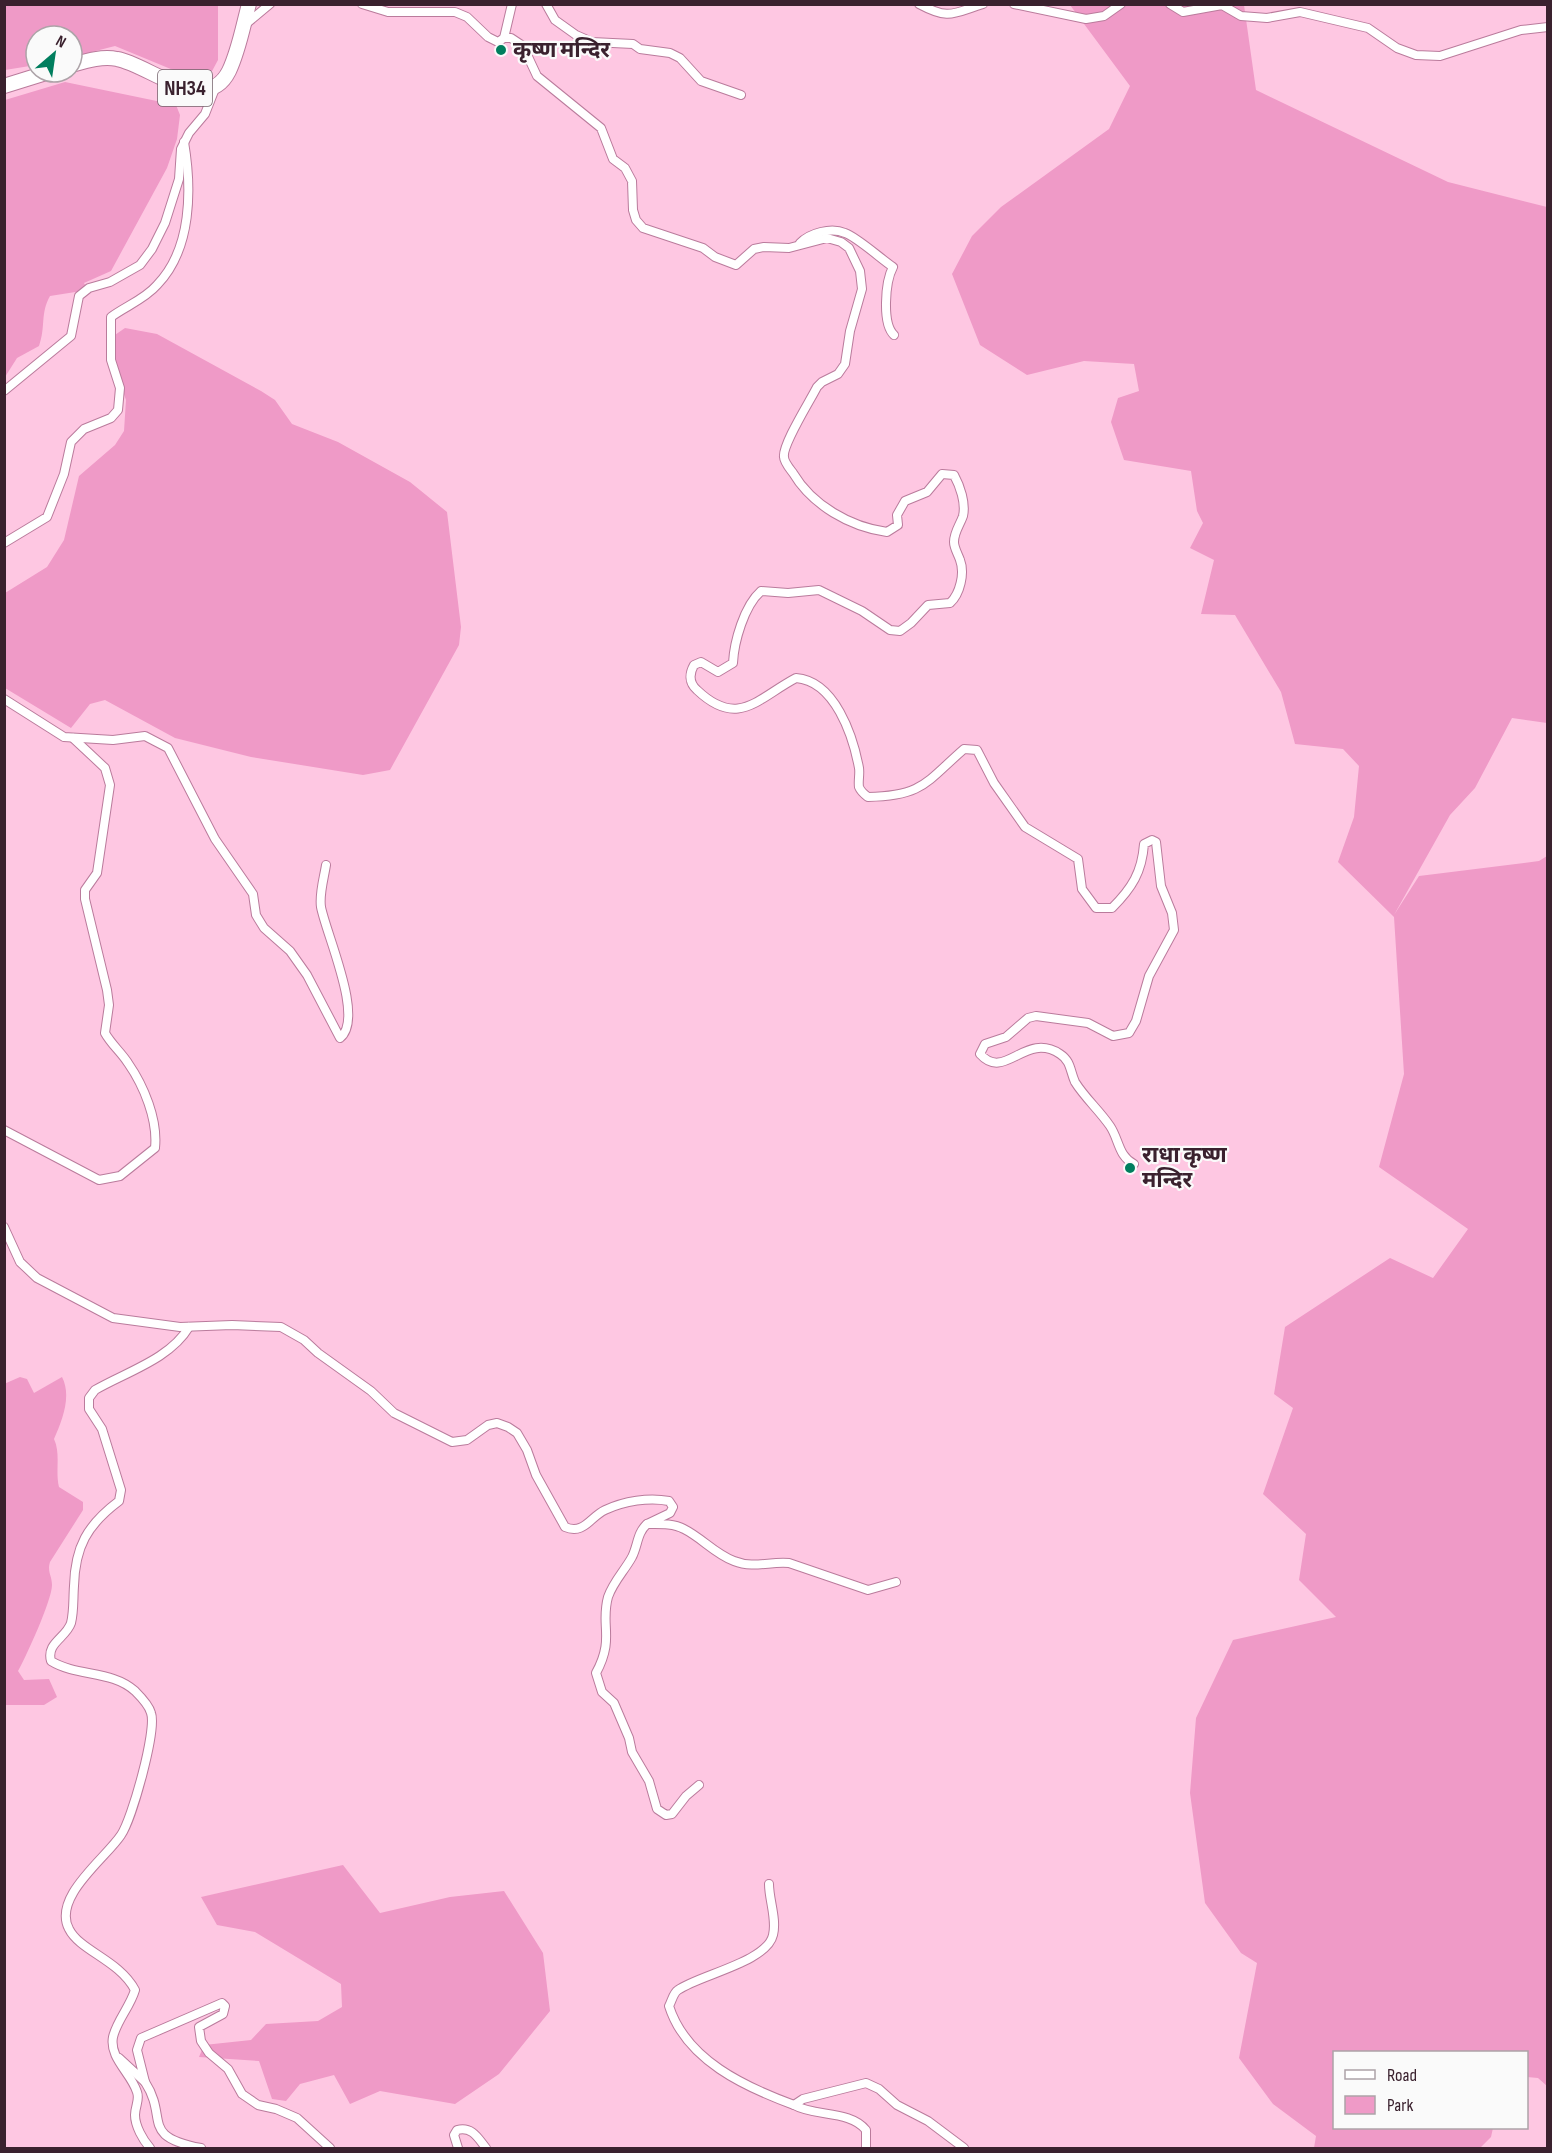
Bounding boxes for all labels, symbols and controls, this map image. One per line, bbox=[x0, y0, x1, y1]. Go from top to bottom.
north arrow bbox=[24, 24, 84, 84]
text: N bbox=[52, 32, 69, 53]
place label: कृष्ण मन्दिर bbox=[513, 37, 611, 64]
marker: कृष्ण मन्दिर bbox=[494, 43, 508, 57]
road number: NH34 bbox=[158, 70, 212, 106]
place label: राधा कृष्ण मन्दिर bbox=[1142, 1142, 1228, 1194]
marker: राधा कृष्ण मन्दिर bbox=[1123, 1161, 1137, 1175]
legend bbox=[1333, 2051, 1528, 2129]
text: Road bbox=[1387, 2065, 1417, 2086]
text: Park bbox=[1387, 2095, 1413, 2116]

